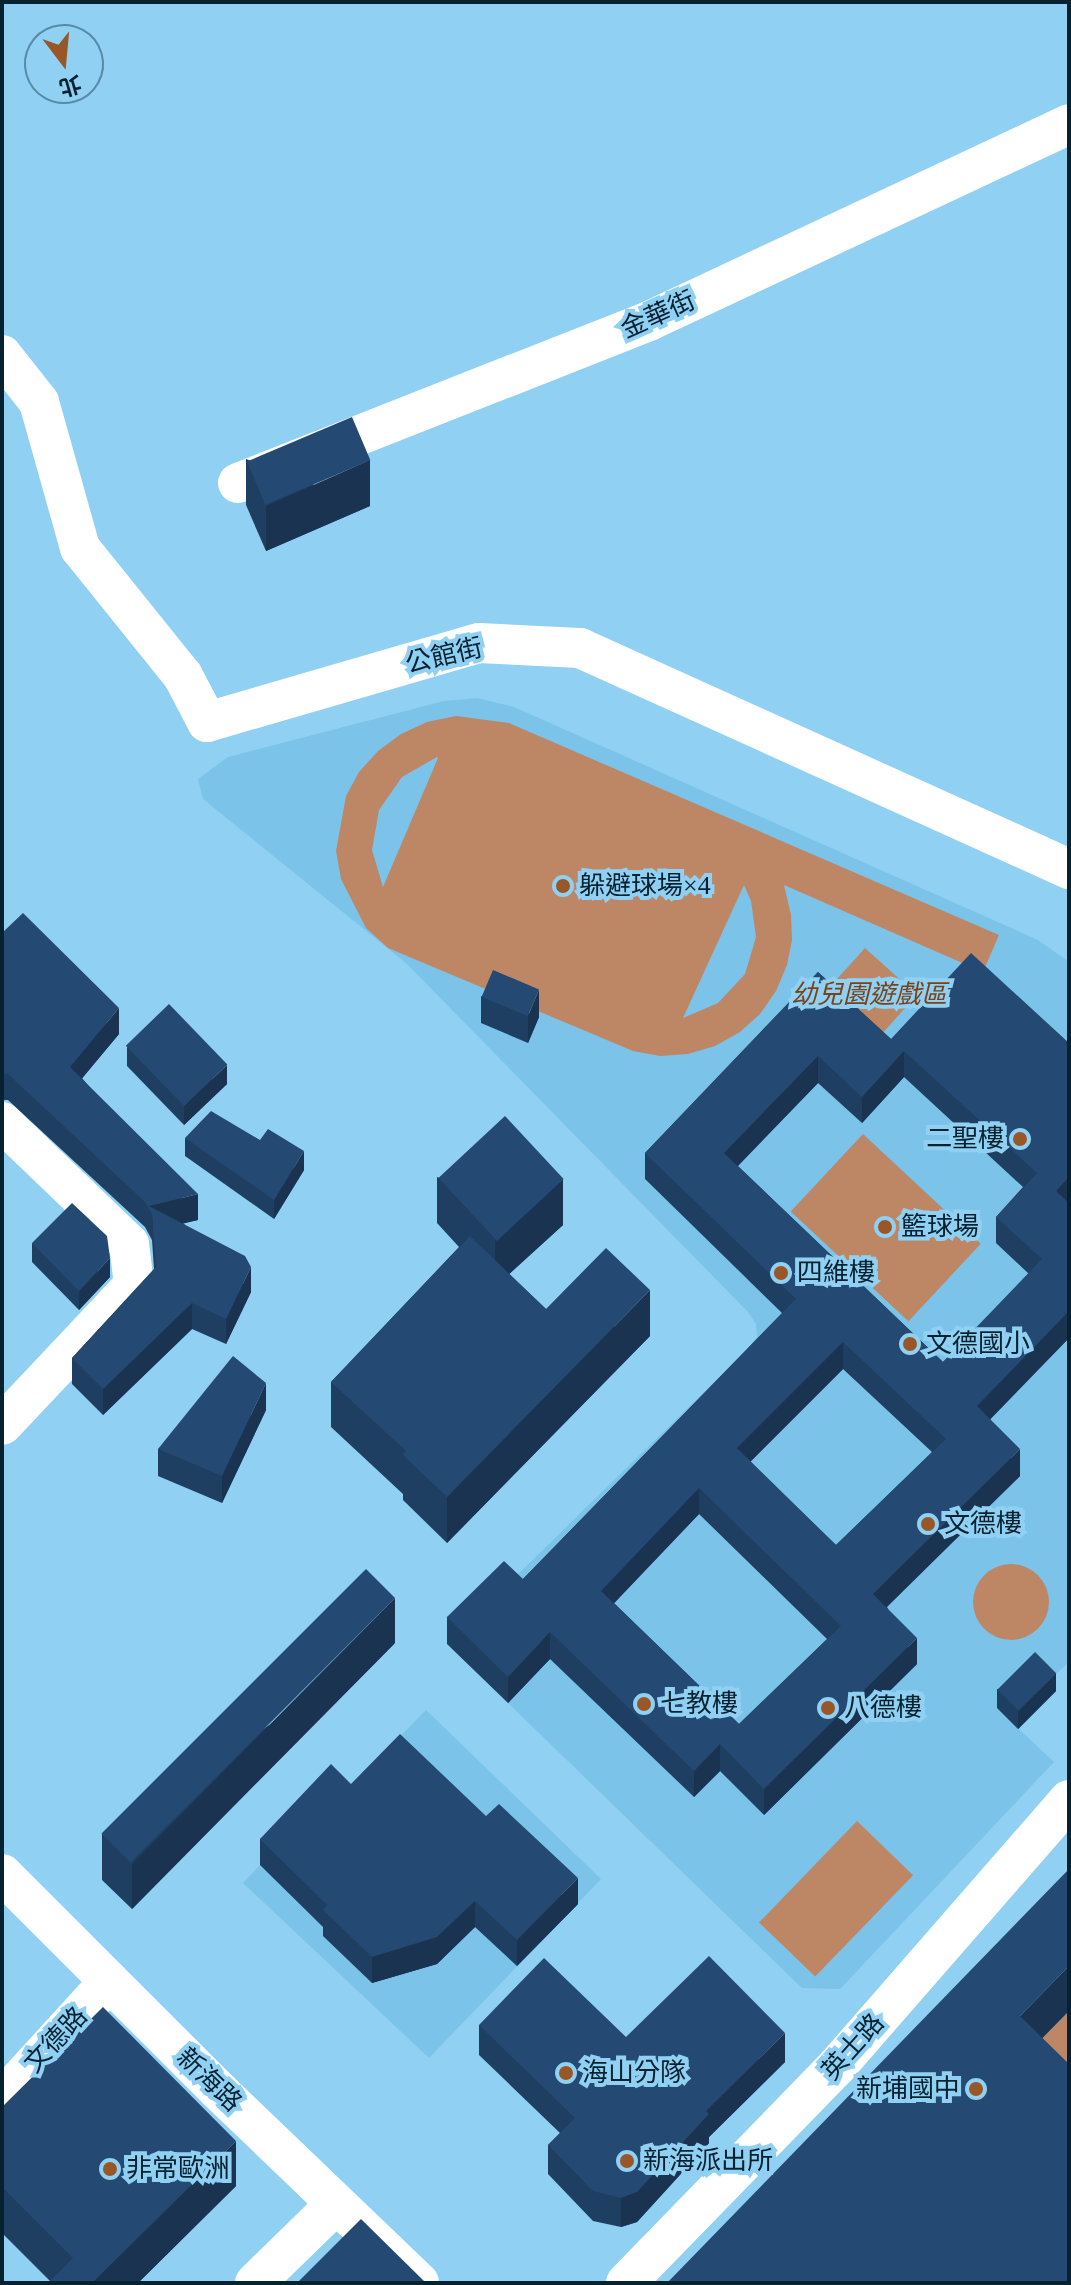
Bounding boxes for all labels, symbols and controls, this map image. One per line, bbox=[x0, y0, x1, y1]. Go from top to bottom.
north arrow bbox=[24, 24, 104, 104]
text: 北 bbox=[56, 71, 84, 101]
street label: 金華街 bbox=[616, 285, 700, 345]
street label: 公館街 bbox=[402, 632, 486, 680]
place label: 躲避球場×4 bbox=[579, 870, 711, 902]
marker: 躲避球場×4 bbox=[554, 877, 572, 895]
park label: 幼兒園遊戲區 bbox=[791, 979, 947, 1011]
place label: 二聖樓 bbox=[926, 1123, 1004, 1155]
marker: 二聖樓 bbox=[1011, 1130, 1029, 1148]
place label: 籃球場 bbox=[901, 1211, 979, 1243]
marker: 籃球場 bbox=[876, 1218, 894, 1236]
place label: 四維樓 bbox=[797, 1257, 875, 1289]
marker: 四維樓 bbox=[772, 1264, 790, 1282]
place label: 文德國小 bbox=[926, 1328, 1030, 1360]
marker: 文德國小 bbox=[901, 1335, 919, 1353]
place label: 文德樓 bbox=[944, 1508, 1022, 1540]
marker: 文德樓 bbox=[919, 1515, 937, 1533]
place label: 七教樓 bbox=[660, 1688, 738, 1720]
place label: 八德樓 bbox=[844, 1692, 922, 1724]
marker: 七教樓 bbox=[635, 1695, 653, 1713]
marker: 八德樓 bbox=[819, 1699, 837, 1717]
street label: 文德路 bbox=[18, 2001, 94, 2079]
street label: 英士路 bbox=[815, 2008, 891, 2086]
street label: 新海路 bbox=[170, 2042, 248, 2118]
place label: 海山分隊 bbox=[582, 2057, 686, 2089]
marker: 海山分隊 bbox=[557, 2064, 575, 2082]
place label: 新埔國中 bbox=[856, 2073, 960, 2105]
marker: 新埔國中 bbox=[967, 2080, 985, 2098]
place label: 新海派出所 bbox=[643, 2145, 773, 2177]
marker: 新海派出所 bbox=[618, 2152, 636, 2170]
place label: 非常歐洲 bbox=[126, 2153, 230, 2185]
marker: 非常歐洲 bbox=[101, 2160, 119, 2178]

